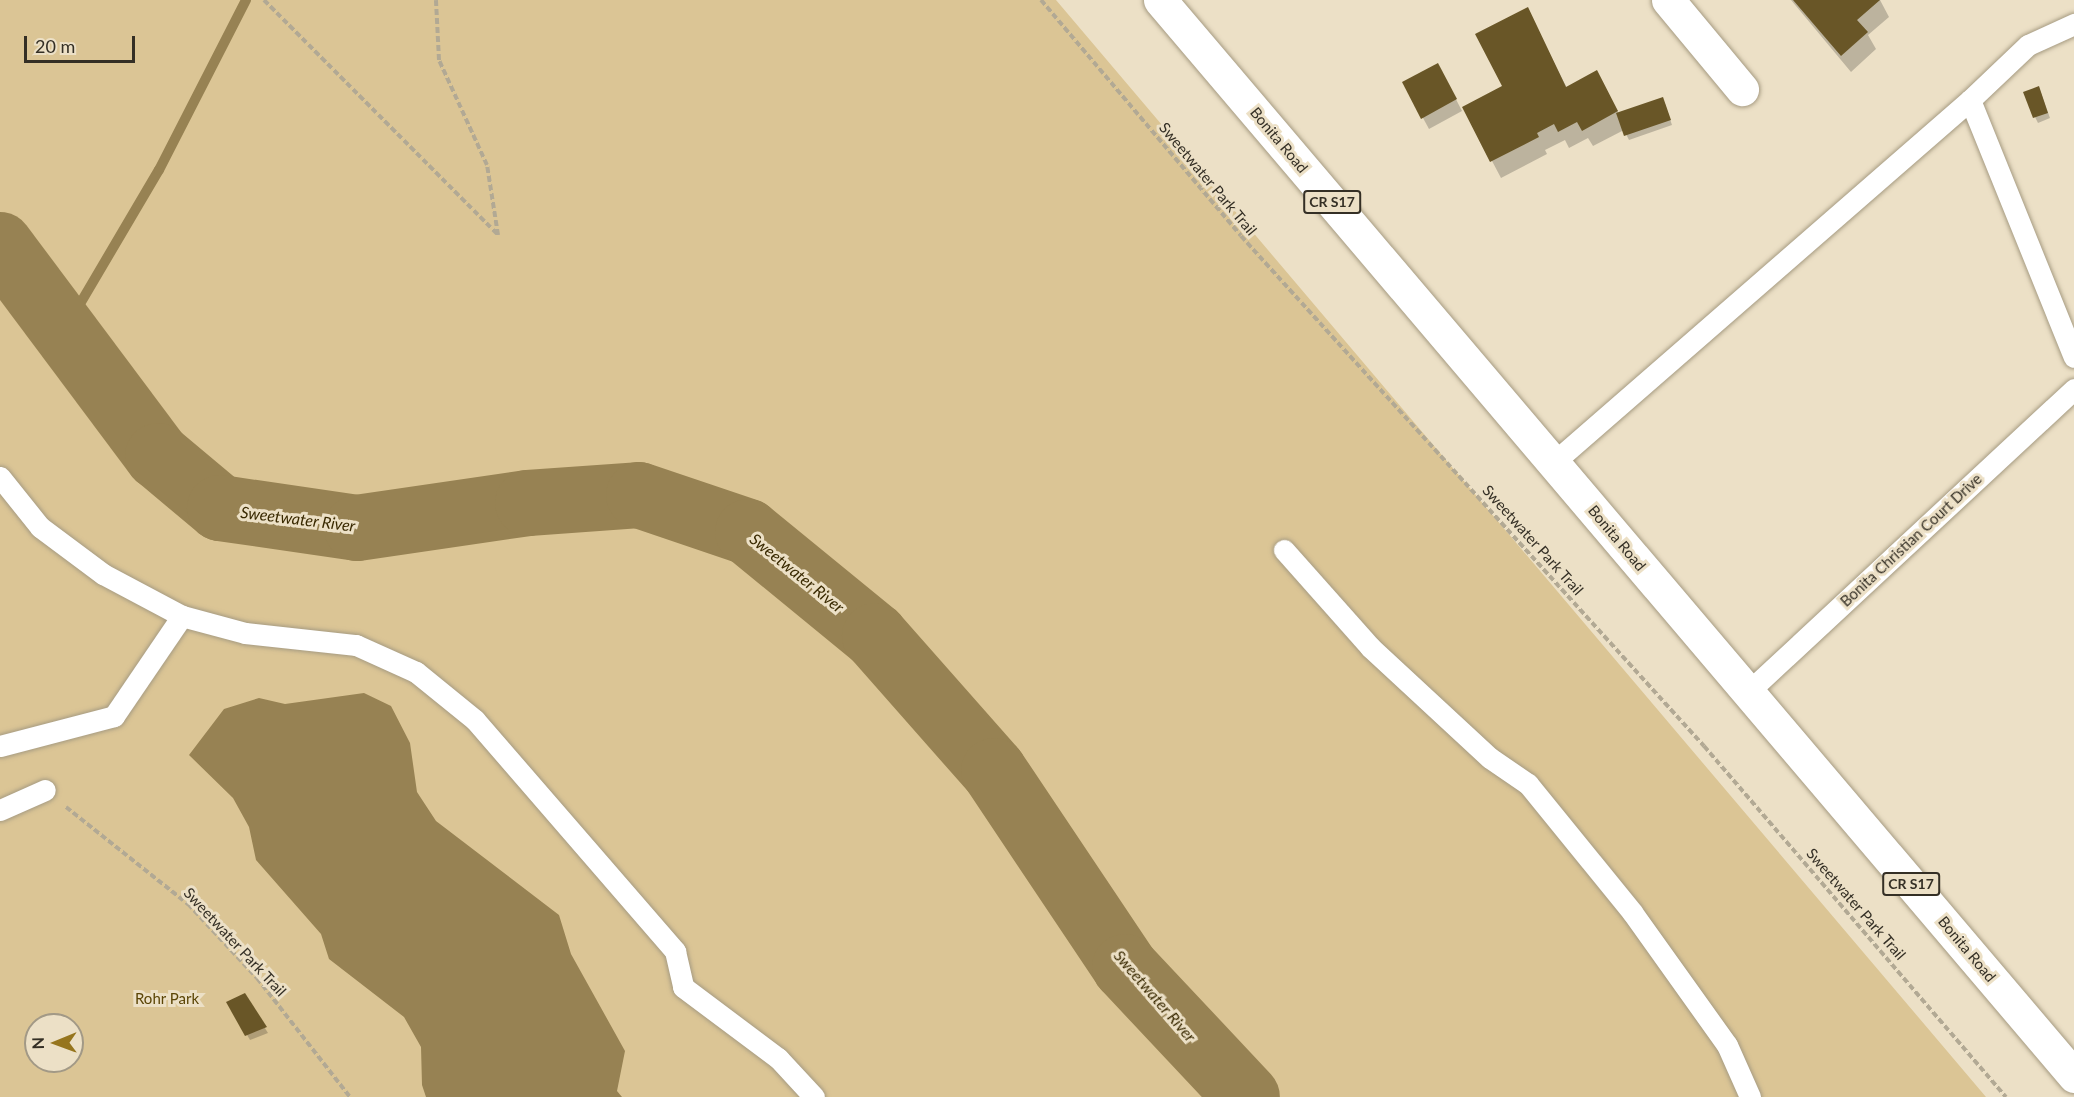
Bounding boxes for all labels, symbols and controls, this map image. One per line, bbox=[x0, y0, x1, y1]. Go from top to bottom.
scale bar bbox=[27, 24, 138, 62]
text: 20 m bbox=[35, 35, 75, 57]
street label: Bonita Road bbox=[1246, 104, 1312, 176]
street label: Sweetwater Park Trail bbox=[1155, 119, 1261, 239]
road number: CR S17 bbox=[1302, 191, 1362, 213]
street label: Bonita Christian Court Drive bbox=[1837, 470, 1985, 610]
street label: Sweetwater Park Trail bbox=[1479, 481, 1587, 599]
water label: Sweetwater River bbox=[239, 502, 357, 536]
street label: Bonita Road bbox=[1584, 502, 1650, 574]
water label: Sweetwater River bbox=[746, 529, 848, 617]
street label: Sweetwater Park Trail bbox=[1802, 844, 1910, 964]
road number: CR S17 bbox=[1881, 873, 1941, 895]
street label: Sweetwater Park Trail bbox=[180, 884, 290, 1000]
street label: Bonita Road bbox=[1934, 913, 2000, 985]
water label: Sweetwater River bbox=[1110, 946, 1200, 1046]
park label: Rohr Park bbox=[135, 990, 199, 1008]
north arrow bbox=[24, 1013, 84, 1073]
text: N bbox=[28, 1037, 47, 1050]

